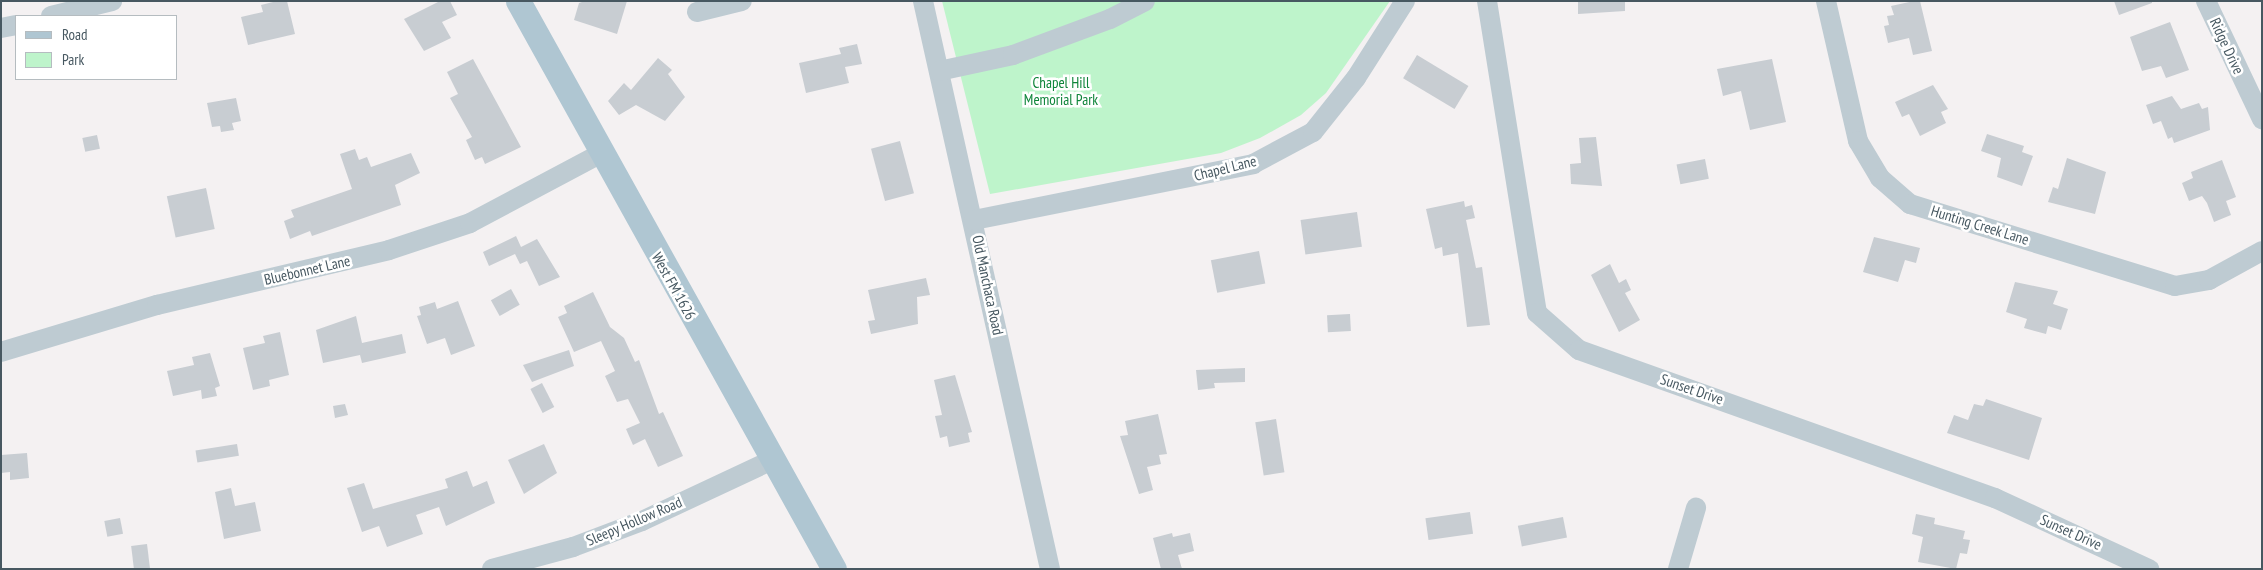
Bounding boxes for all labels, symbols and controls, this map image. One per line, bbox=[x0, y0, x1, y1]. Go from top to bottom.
legend bbox=[15, 15, 178, 80]
street label: Ridge Drive bbox=[2206, 15, 2248, 77]
text: Road bbox=[62, 25, 88, 44]
text: Park bbox=[62, 50, 84, 69]
park label: Chapel Hill Memorial Park bbox=[1024, 73, 1098, 108]
street label: Chapel Lane bbox=[1192, 152, 1258, 184]
street label: Hunting Creek Lane bbox=[1929, 202, 2031, 248]
street label: Old Manchaca Road bbox=[969, 233, 1007, 337]
street label: West FM 1626 bbox=[648, 249, 700, 323]
street label: Bluebonnet Lane bbox=[262, 251, 352, 289]
street label: Sunset Drive bbox=[1658, 370, 1726, 408]
street label: Sleepy Hollow Road bbox=[583, 493, 685, 549]
street label: Sunset Drive bbox=[2037, 510, 2105, 554]

